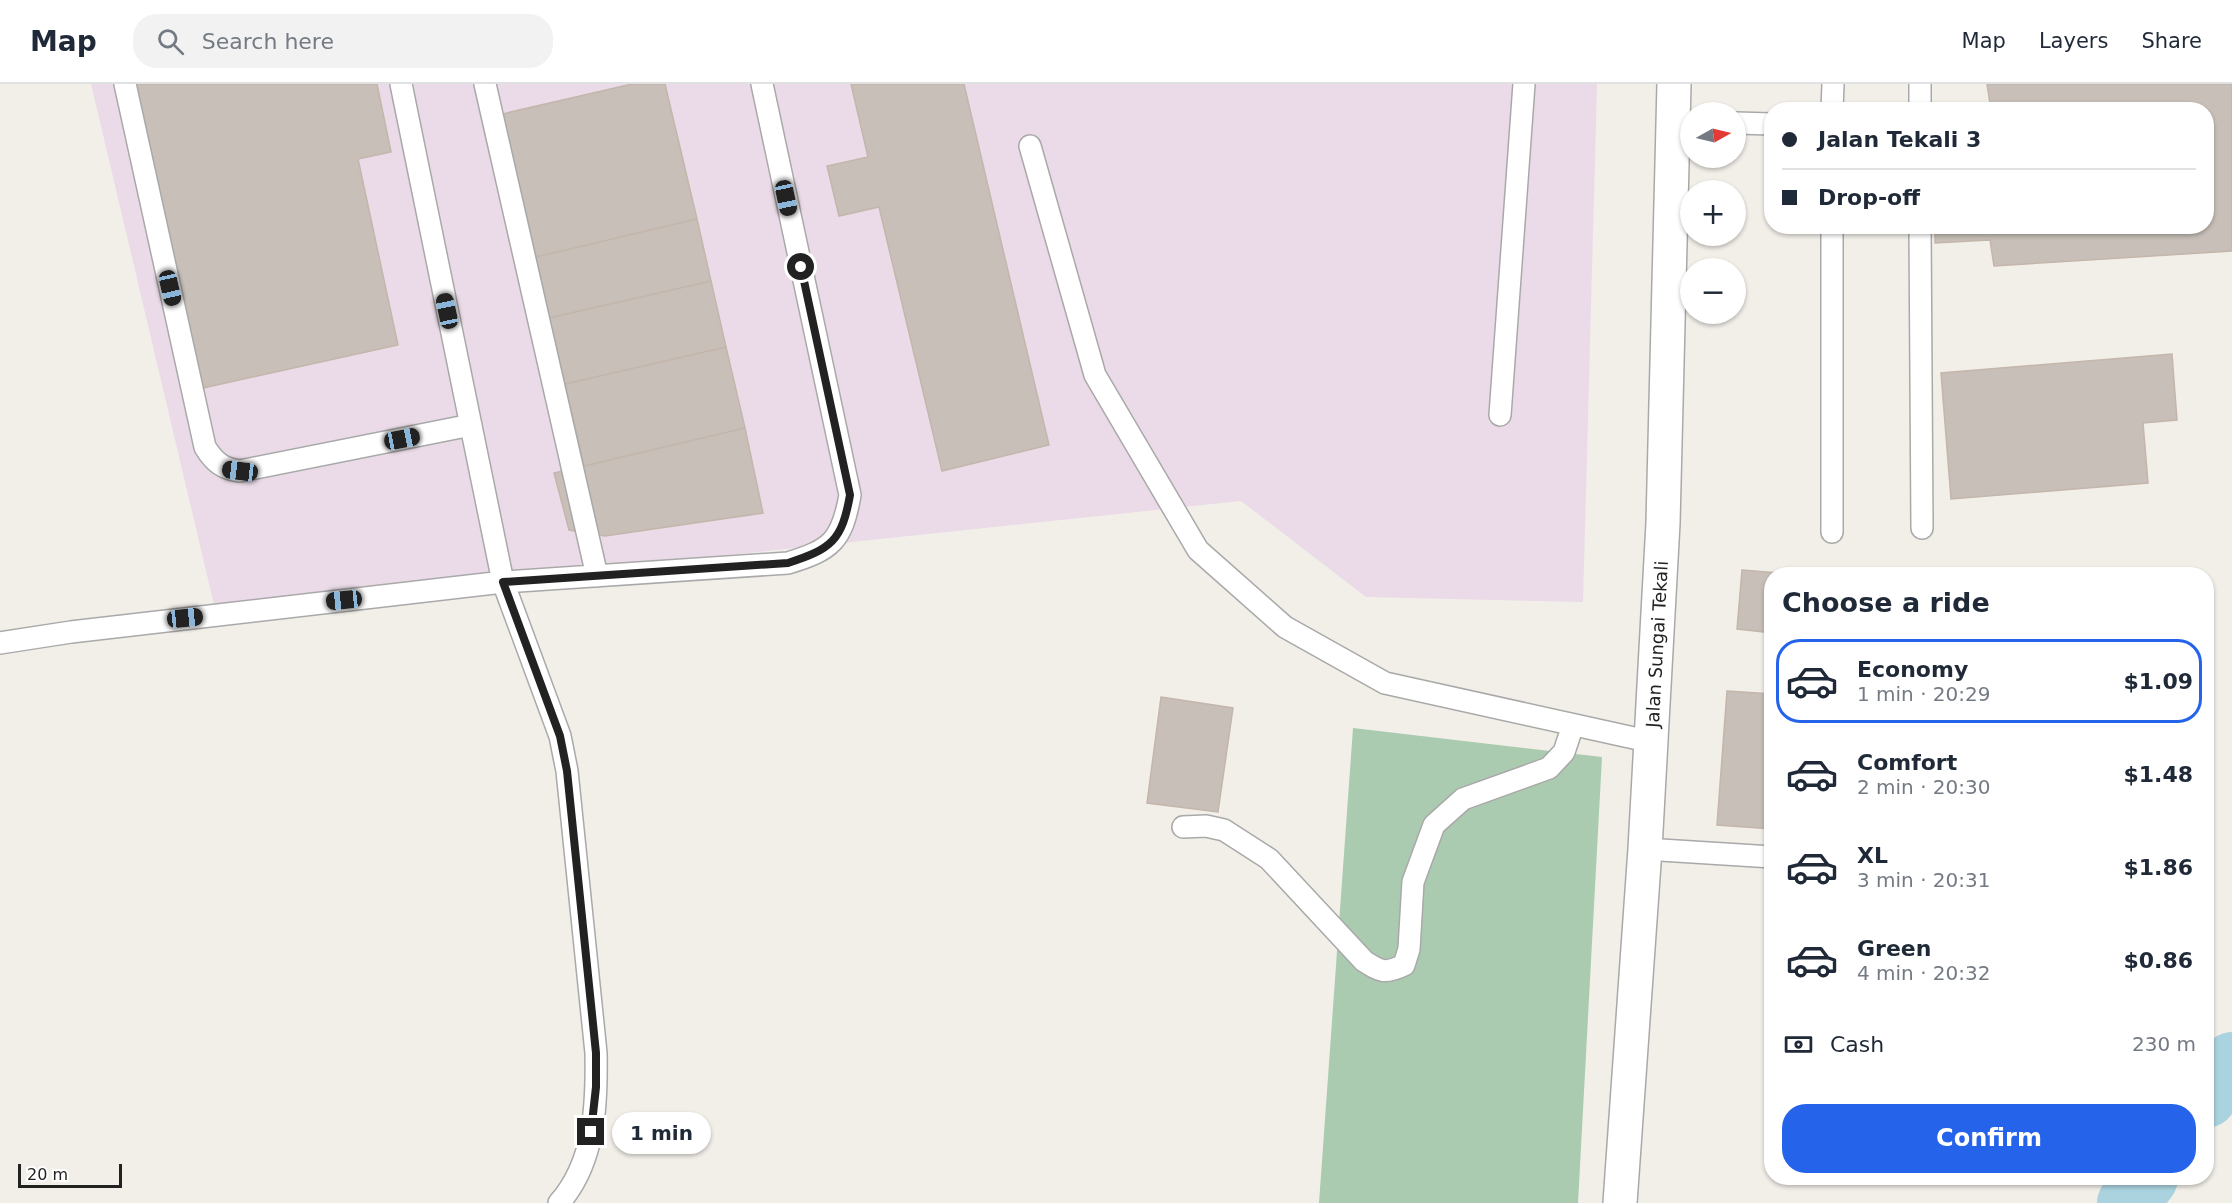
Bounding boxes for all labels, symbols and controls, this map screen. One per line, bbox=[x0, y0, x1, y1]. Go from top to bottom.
search box bbox=[133, 14, 553, 68]
text: Map bbox=[30, 25, 97, 58]
icon: search bbox=[154, 25, 187, 58]
text: Search here bbox=[202, 29, 334, 54]
text: Map bbox=[1962, 29, 2006, 53]
text: Layers bbox=[2039, 29, 2108, 53]
text: Share bbox=[2141, 29, 2202, 53]
north arrow bbox=[1680, 102, 1746, 168]
map controls bbox=[1680, 102, 1746, 324]
text: Jalan Tekali 3 bbox=[1818, 127, 1981, 152]
car bbox=[773, 179, 799, 217]
button: + bbox=[1680, 180, 1746, 246]
text: Drop-off bbox=[1818, 185, 1920, 210]
route start bbox=[787, 253, 814, 280]
button: − bbox=[1680, 258, 1746, 324]
car bbox=[157, 268, 183, 308]
car bbox=[434, 292, 460, 330]
car bbox=[383, 427, 421, 451]
car bbox=[221, 460, 259, 482]
street label: Jalan Sungai Tekali bbox=[1641, 560, 1671, 729]
text: Choose a ride bbox=[1782, 587, 1990, 618]
car bbox=[325, 589, 363, 611]
car bbox=[166, 607, 204, 629]
icon: car bbox=[1785, 654, 1839, 708]
text: Economy bbox=[1857, 657, 1968, 682]
text: $1.09 bbox=[2123, 669, 2193, 694]
text: 1 min · 20:29 bbox=[1857, 682, 1991, 706]
icon: car bbox=[1785, 747, 1839, 801]
text: Comfort bbox=[1857, 750, 1957, 775]
text: $1.48 bbox=[2123, 762, 2193, 787]
text: 2 min · 20:30 bbox=[1857, 775, 1991, 799]
icon: car bbox=[1785, 840, 1839, 894]
text: XL bbox=[1857, 843, 1888, 868]
text: $1.86 bbox=[2123, 855, 2193, 880]
text: 3 min · 20:31 bbox=[1857, 868, 1991, 892]
icon: car bbox=[1785, 933, 1839, 987]
text: Green bbox=[1857, 936, 1931, 961]
text: $0.86 bbox=[2123, 948, 2193, 973]
text: 4 min · 20:32 bbox=[1857, 961, 1991, 985]
icon: cash bbox=[1782, 1028, 1815, 1061]
text: Cash bbox=[1830, 1032, 1884, 1057]
text: 230 m bbox=[2132, 1032, 2196, 1056]
button: Confirm bbox=[1782, 1104, 2196, 1173]
callout: 1 min bbox=[612, 1111, 711, 1153]
route end bbox=[577, 1118, 604, 1145]
text: 1 min bbox=[630, 1121, 693, 1145]
scale bar bbox=[18, 1161, 122, 1188]
text: 20 m bbox=[27, 1165, 68, 1184]

